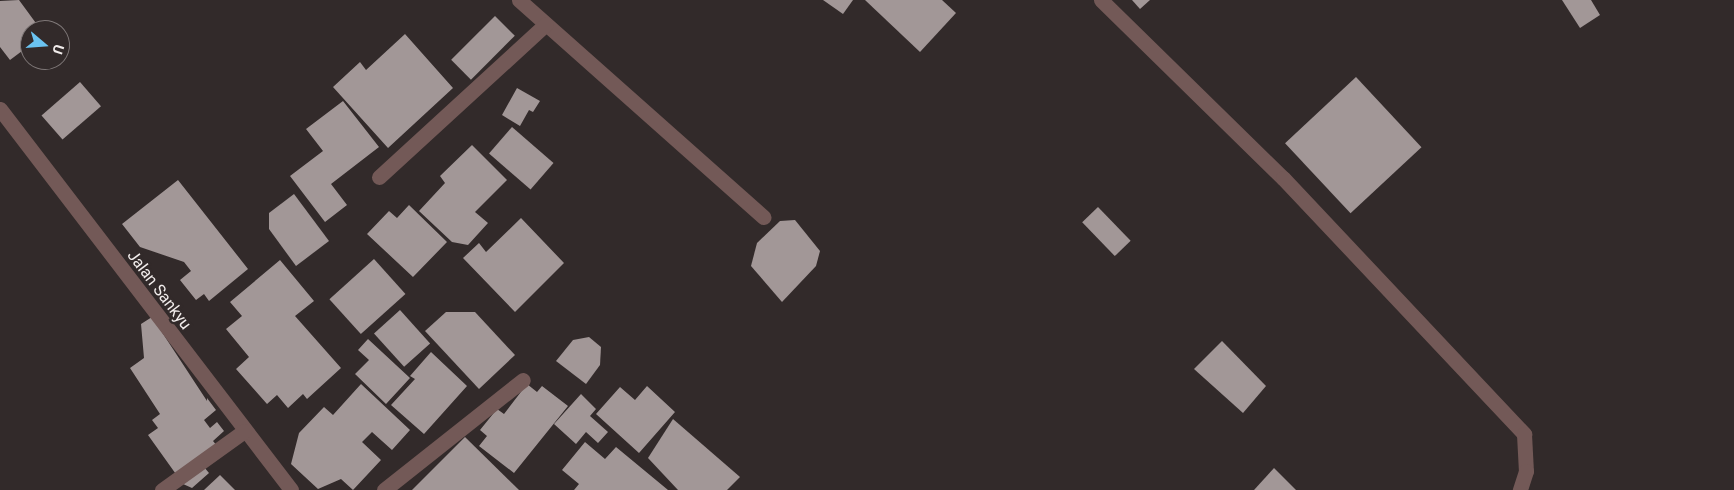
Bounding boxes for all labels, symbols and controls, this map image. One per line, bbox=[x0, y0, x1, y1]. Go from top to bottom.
north arrow bbox=[20, 20, 70, 70]
text: U bbox=[49, 42, 67, 56]
street label: Jalan Sankyu bbox=[123, 246, 195, 334]

